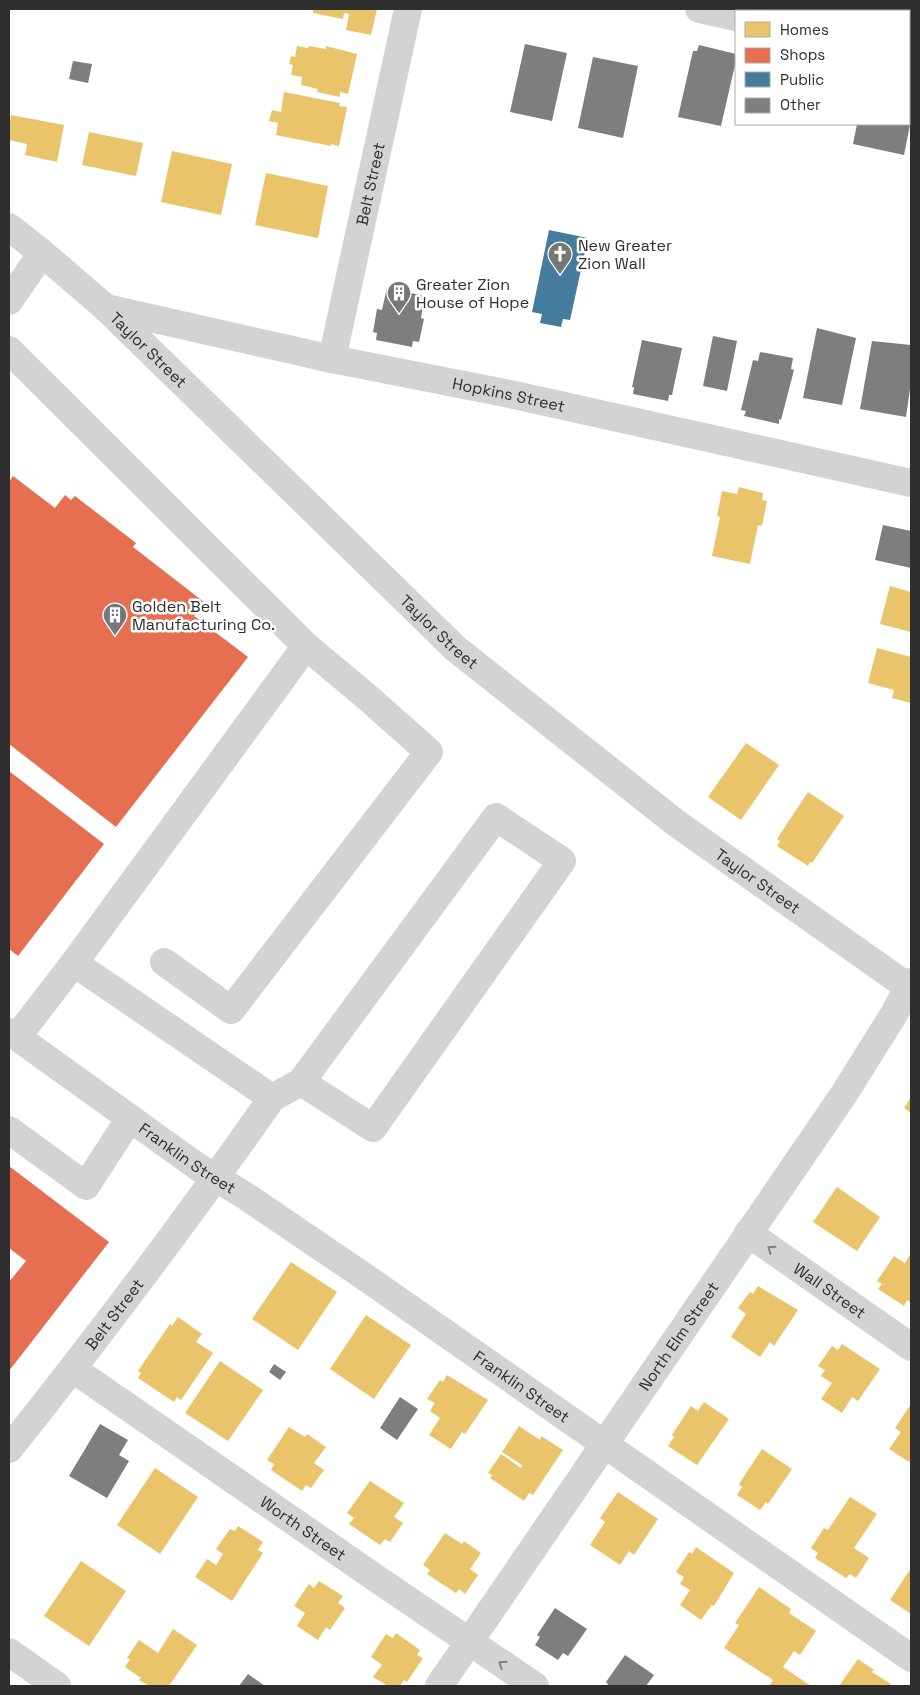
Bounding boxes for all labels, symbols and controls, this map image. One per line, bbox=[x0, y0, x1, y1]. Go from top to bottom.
legend bbox=[735, 10, 910, 125]
text: Homes bbox=[780, 20, 829, 39]
text: Shops bbox=[780, 45, 825, 64]
text: Public bbox=[780, 70, 824, 89]
text: Other bbox=[780, 95, 821, 114]
street label: Belt Street bbox=[351, 141, 390, 228]
place label: New Greater Zion Wall bbox=[578, 235, 672, 274]
church icon: New Greater Zion Wall bbox=[547, 241, 573, 275]
place label: Greater Zion House of Hope bbox=[416, 274, 529, 313]
building icon: Greater Zion House of Hope bbox=[386, 280, 412, 314]
street label: Taylor Street bbox=[105, 308, 191, 392]
street label: Hopkins Street bbox=[451, 373, 567, 417]
street label: Taylor Street bbox=[395, 590, 482, 674]
place label: Golden Belt Manufacturing Co. bbox=[132, 596, 275, 635]
building icon: Golden Belt Manufacturing Co. bbox=[102, 602, 128, 636]
street label: Taylor Street bbox=[711, 844, 805, 919]
street label: Franklin Street bbox=[135, 1118, 240, 1199]
one-way arrow bbox=[767, 1246, 777, 1255]
street label: Wall Street bbox=[789, 1258, 870, 1323]
street label: Belt Street bbox=[81, 1274, 148, 1354]
street label: North Elm Street bbox=[634, 1278, 724, 1395]
street label: Franklin Street bbox=[469, 1346, 574, 1428]
street label: Worth Street bbox=[256, 1491, 350, 1566]
one-way arrow bbox=[498, 1661, 508, 1670]

